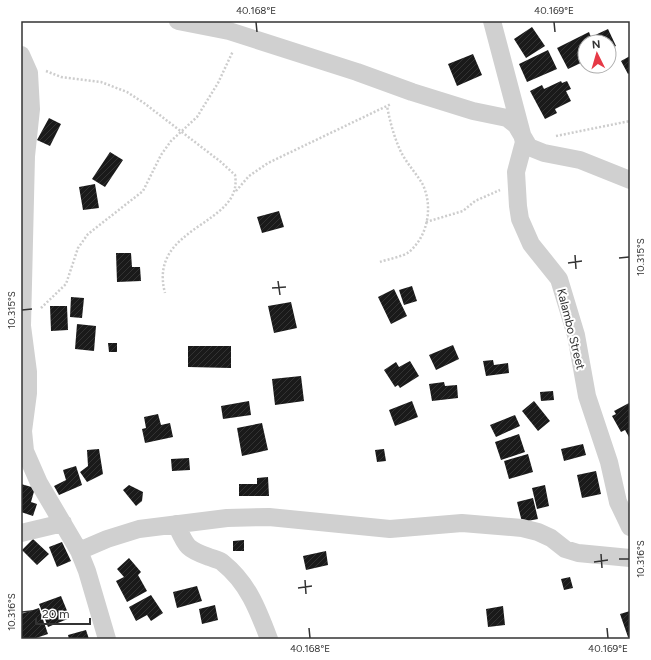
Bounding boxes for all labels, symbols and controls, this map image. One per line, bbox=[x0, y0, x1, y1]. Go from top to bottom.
text: 40.168°E bbox=[236, 4, 276, 17]
text: 40.169°E bbox=[534, 4, 574, 17]
north arrow bbox=[577, 34, 617, 74]
text: N bbox=[591, 38, 601, 51]
text: 10.315°S bbox=[634, 238, 647, 276]
street label: Kalambo Street bbox=[554, 287, 588, 371]
text: 10.315°S bbox=[5, 291, 18, 329]
text: 10.316°S bbox=[634, 540, 647, 578]
text: 10.316°S bbox=[5, 593, 18, 631]
scale bar bbox=[36, 600, 90, 626]
text: 20 m bbox=[42, 607, 70, 621]
text: 40.168°E bbox=[290, 642, 330, 655]
text: 40.169°E bbox=[588, 642, 628, 655]

